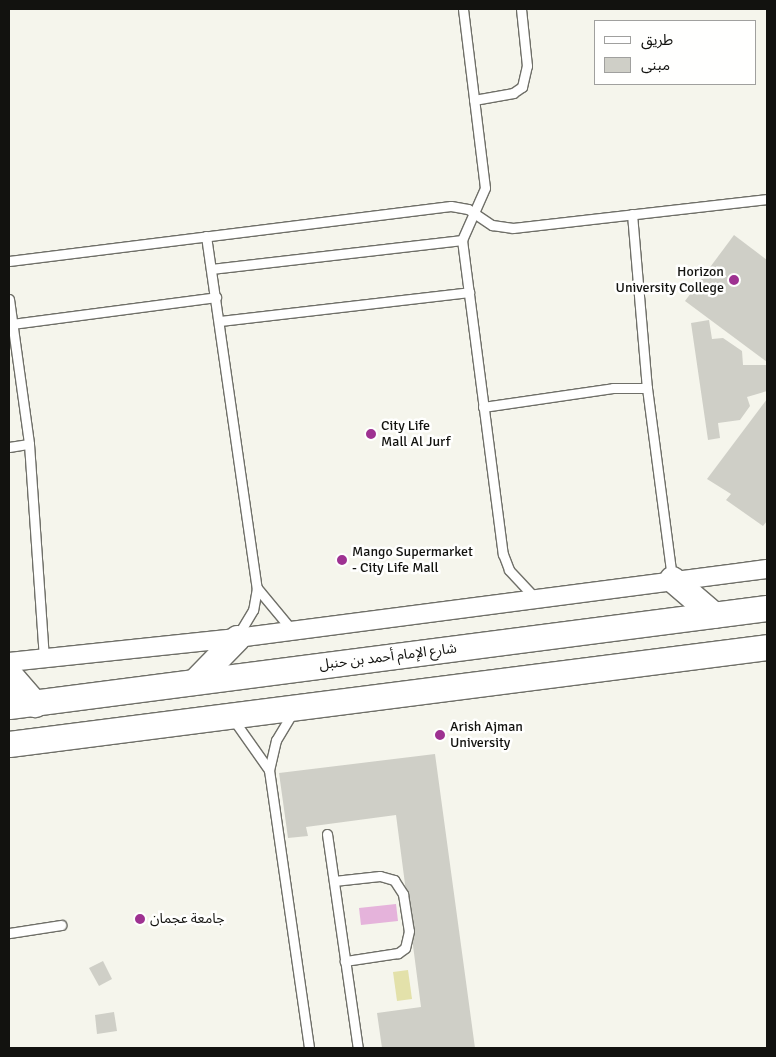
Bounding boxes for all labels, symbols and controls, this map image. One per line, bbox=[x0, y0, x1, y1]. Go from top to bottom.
legend bbox=[594, 20, 756, 85]
text: طريق bbox=[641, 31, 673, 49]
text: مبنى bbox=[641, 56, 670, 74]
place label: Horizon University College bbox=[616, 264, 724, 296]
marker: Horizon University College bbox=[728, 274, 740, 286]
place label: City Life Mall Al Jurf bbox=[381, 418, 450, 451]
marker: City Life Mall Al Jurf bbox=[365, 428, 377, 440]
place label: Mango Supermarket - City Life Mall bbox=[352, 544, 473, 576]
marker: Mango Supermarket - City Life Mall bbox=[336, 554, 348, 566]
street label: شارع الإمام أحمد بن حنبل bbox=[318, 640, 458, 674]
place label: Arish Ajman University bbox=[450, 719, 523, 752]
marker: Arish Ajman University bbox=[434, 729, 446, 741]
place label: جامعة عجمان bbox=[150, 911, 225, 927]
marker: جامعة عجمان bbox=[134, 913, 146, 925]

